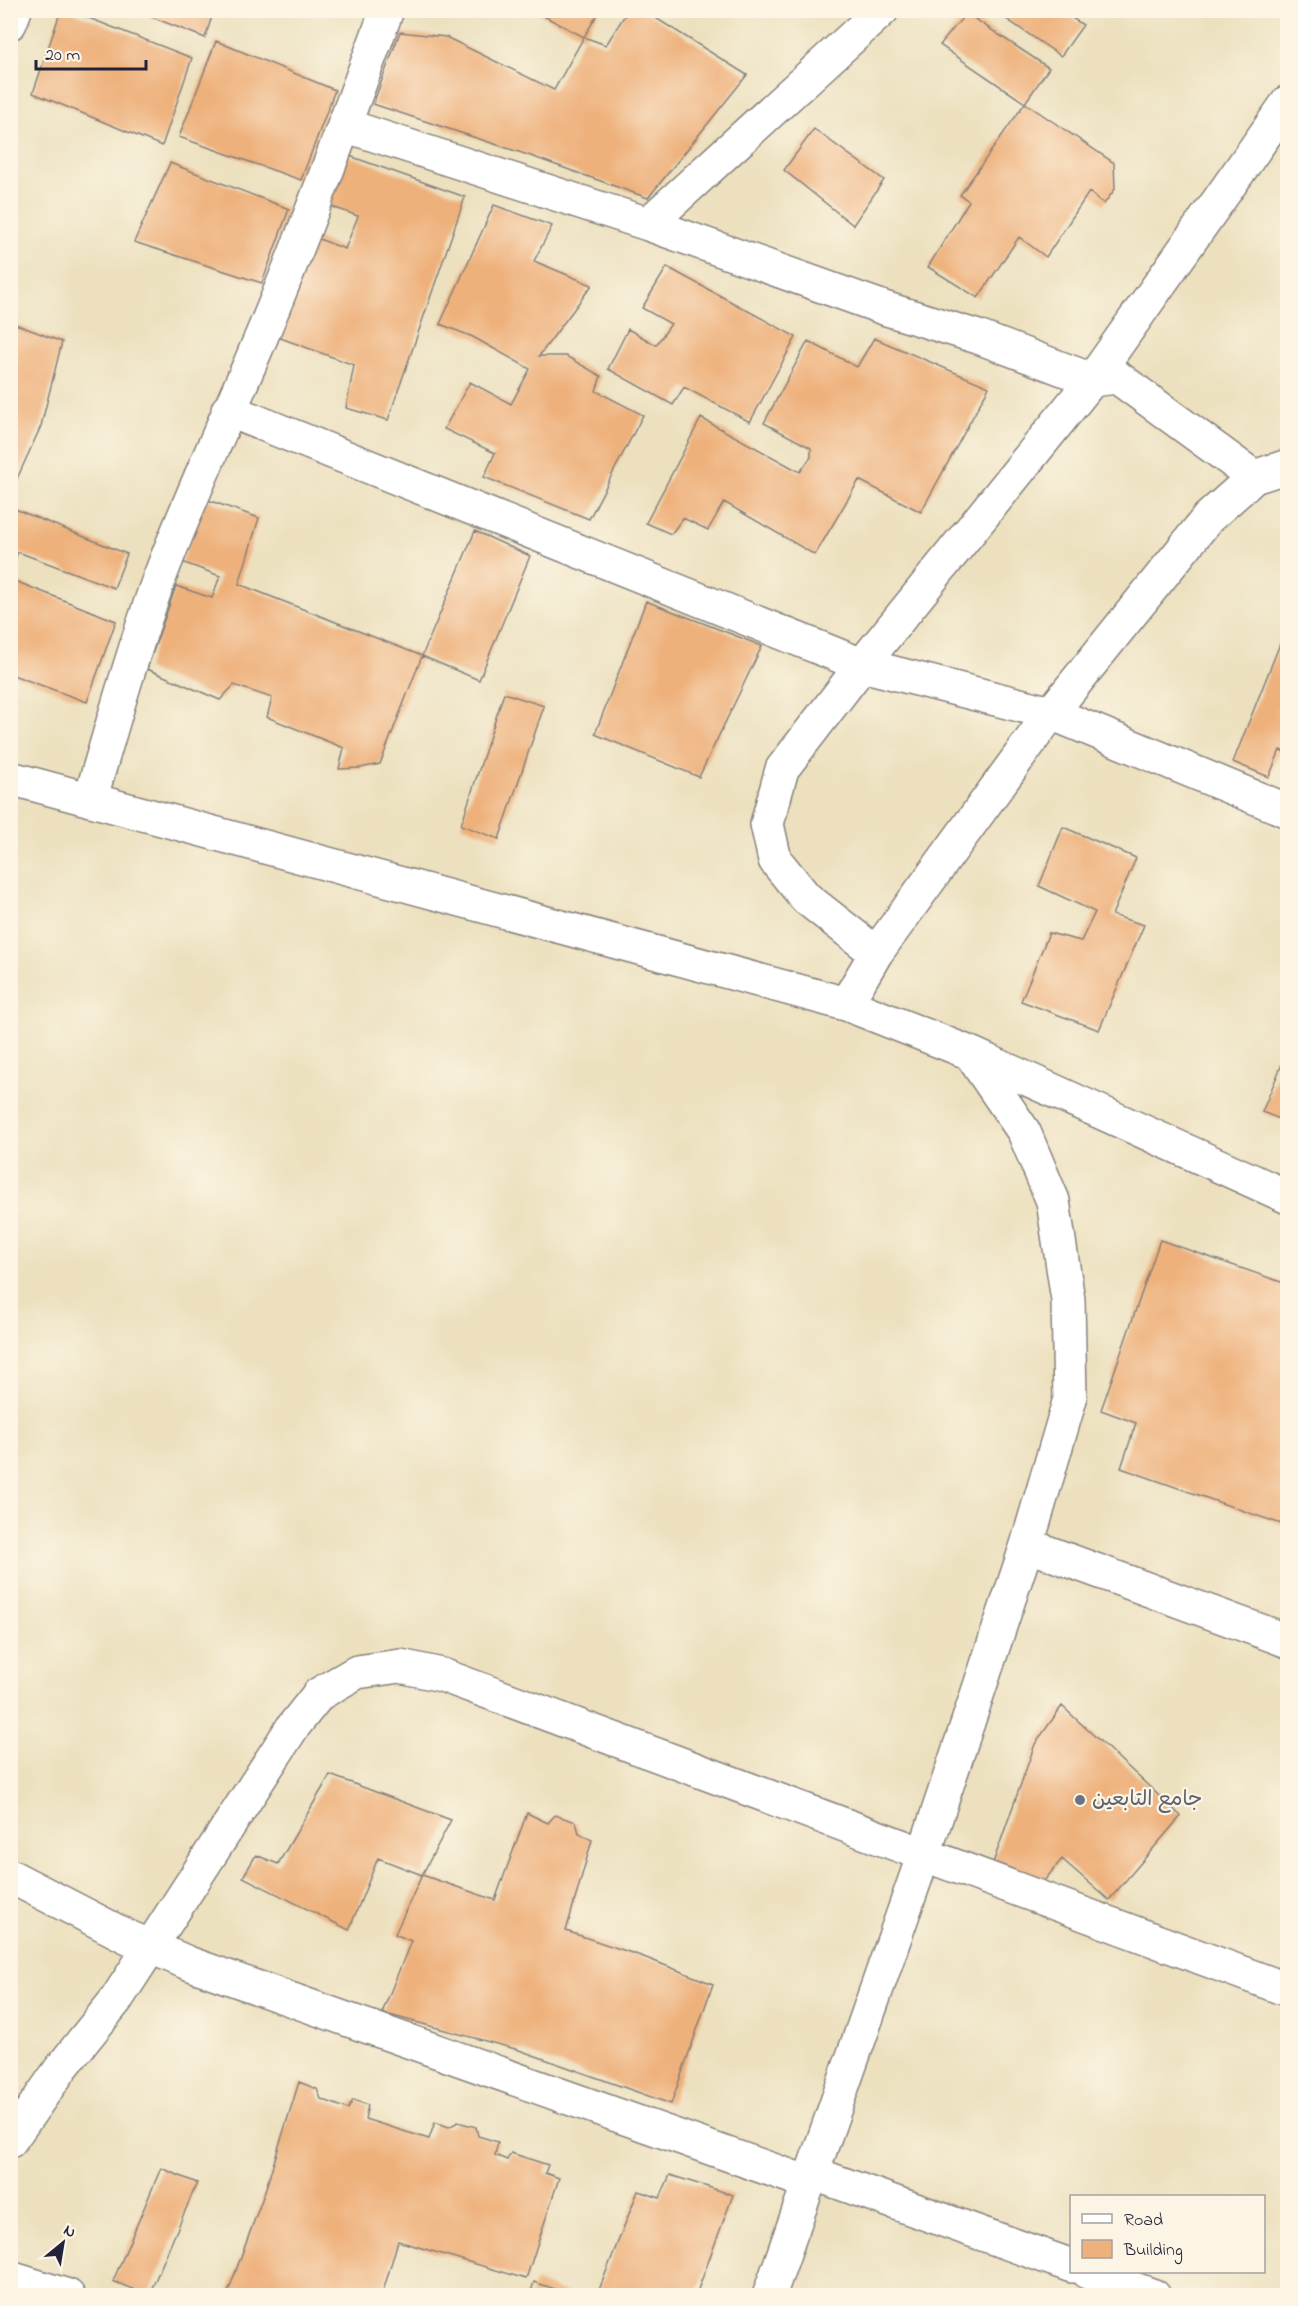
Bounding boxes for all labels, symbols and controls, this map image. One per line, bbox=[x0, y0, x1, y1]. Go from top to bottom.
scale bar bbox=[36, 33, 146, 71]
text: 20 m bbox=[45, 43, 80, 69]
place label: جامع التابعين bbox=[1092, 1785, 1202, 1815]
marker: جامع التابعين bbox=[1073, 1793, 1087, 1807]
legend bbox=[1070, 2195, 1265, 2273]
text: Road bbox=[1124, 2208, 1163, 2234]
north arrow bbox=[33, 2213, 93, 2273]
text: N bbox=[59, 2219, 80, 2245]
text: Building bbox=[1123, 2238, 1183, 2265]

